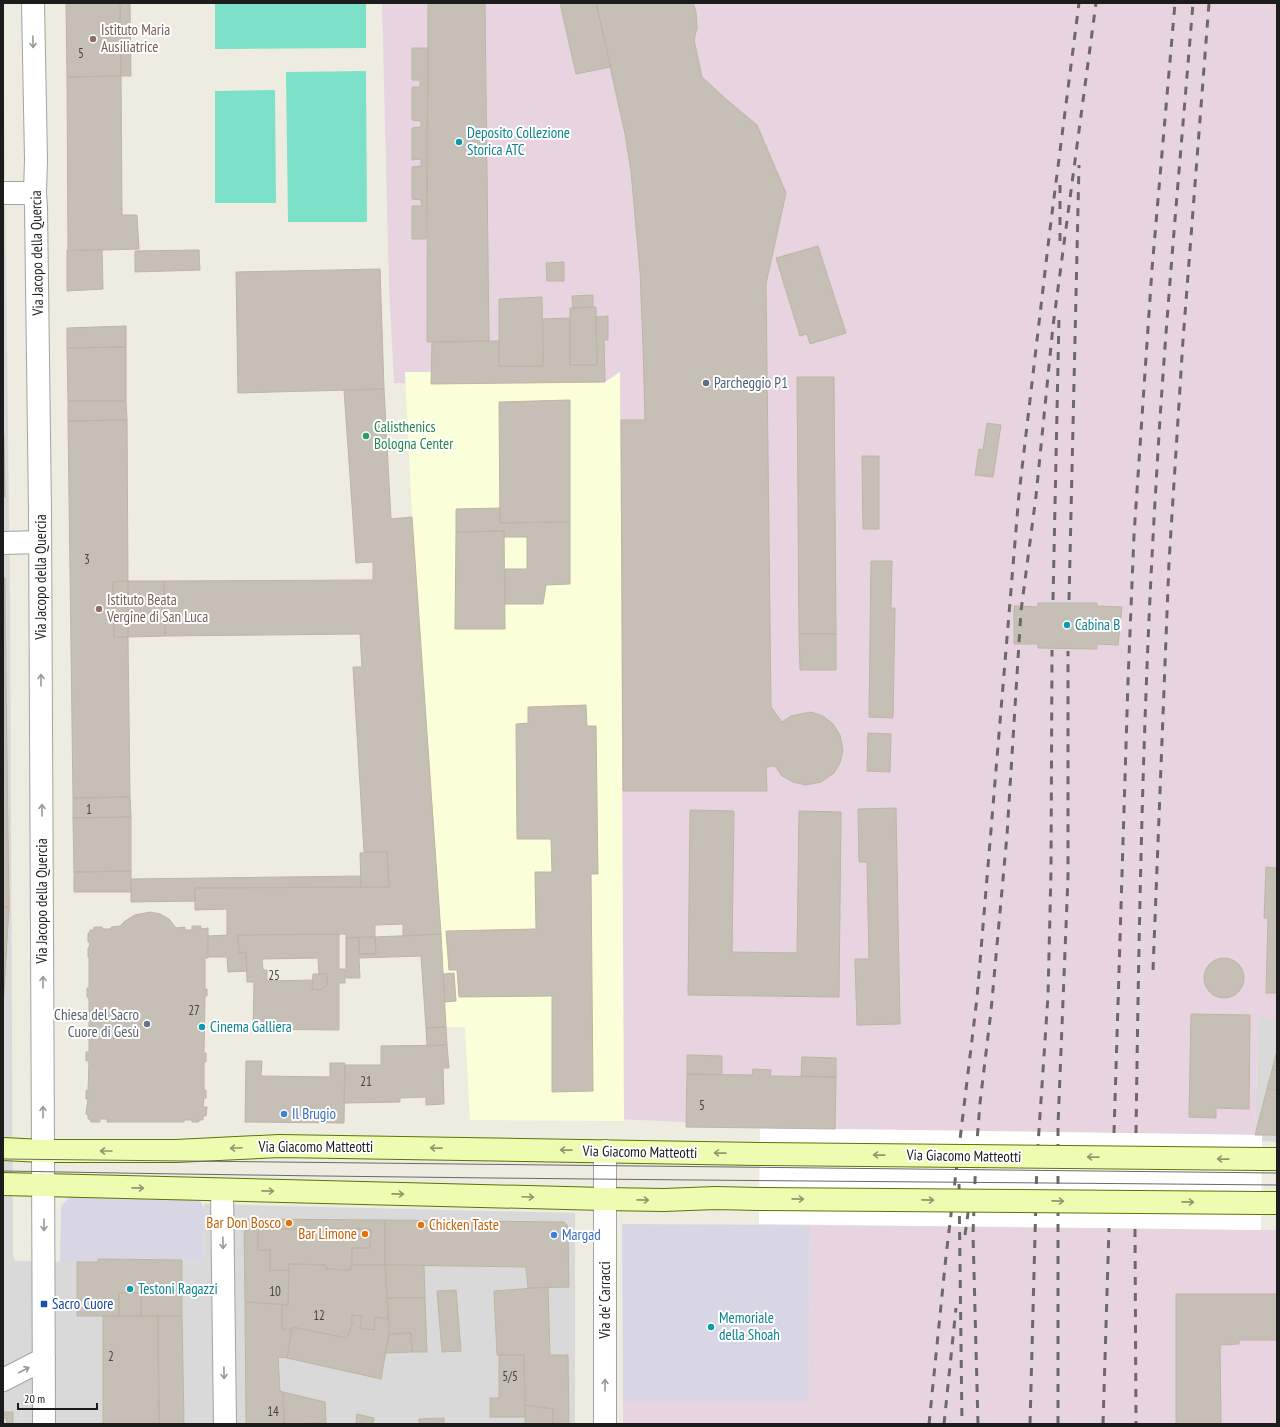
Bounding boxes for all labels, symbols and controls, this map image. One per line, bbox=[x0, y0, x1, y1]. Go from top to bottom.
place label: Istituto Maria Ausiliatrice bbox=[101, 20, 170, 56]
marker: Istituto Maria Ausiliatrice bbox=[88, 34, 98, 44]
one-way arrow bbox=[29, 35, 37, 48]
house number: 5 bbox=[78, 45, 84, 62]
place label: Deposito Collezione Storica ATC bbox=[467, 123, 570, 159]
marker: Deposito Collezione Storica ATC bbox=[454, 137, 464, 147]
street label: Via Jacopo della Quercia bbox=[26, 190, 47, 317]
place label: Parcheggio P1 bbox=[714, 373, 788, 392]
marker: Parcheggio P1 bbox=[701, 378, 711, 388]
place label: Calisthenics Bologna Center bbox=[374, 417, 454, 453]
marker: Calisthenics Bologna Center bbox=[361, 431, 371, 441]
street label: Via Jacopo della Quercia bbox=[31, 514, 50, 641]
house number: 3 bbox=[84, 551, 90, 568]
place label: Istituto Beata Vergine di San Luca bbox=[106, 590, 208, 626]
marker: Istituto Beata Vergine di San Luca bbox=[94, 604, 104, 614]
place label: Cabina B bbox=[1075, 615, 1120, 634]
marker: Cabina B bbox=[1062, 620, 1072, 630]
one-way arrow bbox=[37, 674, 45, 687]
house number: 1 bbox=[86, 801, 92, 818]
one-way arrow bbox=[38, 804, 46, 817]
street label: Via Jacopo della Quercia bbox=[32, 838, 51, 965]
house number: 25 bbox=[268, 967, 280, 984]
one-way arrow bbox=[39, 976, 47, 989]
house number: 27 bbox=[188, 1002, 200, 1019]
place label: Chiesa del Sacro Cuore di Gesù bbox=[54, 1005, 139, 1041]
place label: Cinema Galliera bbox=[210, 1017, 292, 1036]
marker: Chiesa del Sacro Cuore di Gesù bbox=[142, 1019, 152, 1029]
marker: Cinema Galliera bbox=[197, 1022, 207, 1032]
house number: 21 bbox=[360, 1073, 372, 1090]
house number: 5 bbox=[699, 1097, 705, 1114]
place label: Il Brugio bbox=[292, 1104, 336, 1123]
one-way arrow bbox=[39, 1106, 47, 1119]
marker: Il Brugio bbox=[279, 1109, 289, 1119]
street label: Via Giacomo Matteotti bbox=[258, 1137, 373, 1156]
street label: Via Giacomo Matteotti bbox=[581, 1141, 698, 1162]
one-way arrow bbox=[230, 1144, 243, 1151]
one-way arrow bbox=[430, 1145, 443, 1152]
street label: Via Giacomo Matteotti bbox=[905, 1145, 1022, 1166]
one-way arrow bbox=[560, 1146, 573, 1154]
one-way arrow bbox=[100, 1147, 113, 1155]
one-way arrow bbox=[714, 1149, 727, 1157]
one-way arrow bbox=[873, 1151, 886, 1159]
one-way arrow bbox=[1087, 1154, 1100, 1161]
one-way arrow bbox=[1217, 1155, 1230, 1163]
one-way arrow bbox=[131, 1184, 144, 1192]
one-way arrow bbox=[261, 1187, 274, 1195]
one-way arrow bbox=[391, 1190, 404, 1198]
one-way arrow bbox=[521, 1194, 534, 1201]
one-way arrow bbox=[791, 1195, 804, 1203]
one-way arrow bbox=[636, 1196, 649, 1204]
one-way arrow bbox=[921, 1196, 934, 1204]
one-way arrow bbox=[1051, 1197, 1064, 1205]
one-way arrow bbox=[1181, 1199, 1194, 1206]
place label: Bar Don Bosco bbox=[206, 1213, 281, 1232]
place label: Chicken Taste bbox=[429, 1215, 499, 1234]
one-way arrow bbox=[40, 1218, 48, 1231]
marker: Bar Don Bosco bbox=[284, 1218, 294, 1228]
marker: Chicken Taste bbox=[416, 1220, 426, 1230]
place label: Bar Limone bbox=[298, 1224, 357, 1243]
place label: Margad bbox=[562, 1225, 601, 1244]
marker: Bar Limone bbox=[360, 1229, 370, 1239]
marker: Margad bbox=[549, 1230, 559, 1240]
one-way arrow bbox=[219, 1236, 227, 1249]
street label: Via de' Carracci bbox=[595, 1261, 614, 1340]
place label: Testoni Ragazzi bbox=[138, 1279, 218, 1298]
house number: 10 bbox=[269, 1283, 281, 1300]
marker: Testoni Ragazzi bbox=[125, 1284, 135, 1294]
place label: Sacro Cuore bbox=[52, 1294, 114, 1313]
marker: Sacro Cuore bbox=[39, 1299, 49, 1309]
house number: 12 bbox=[313, 1307, 325, 1324]
place label: Memoriale della Shoah bbox=[719, 1308, 780, 1344]
marker: Memoriale della Shoah bbox=[706, 1322, 716, 1332]
house number: 2 bbox=[108, 1348, 114, 1365]
one-way arrow bbox=[17, 1365, 29, 1373]
one-way arrow bbox=[221, 1366, 228, 1379]
house number: 5/5 bbox=[502, 1368, 518, 1385]
one-way arrow bbox=[601, 1379, 609, 1392]
scale bar bbox=[18, 1385, 97, 1411]
text: 20 m bbox=[24, 1391, 45, 1406]
house number: 14 bbox=[267, 1403, 279, 1420]

